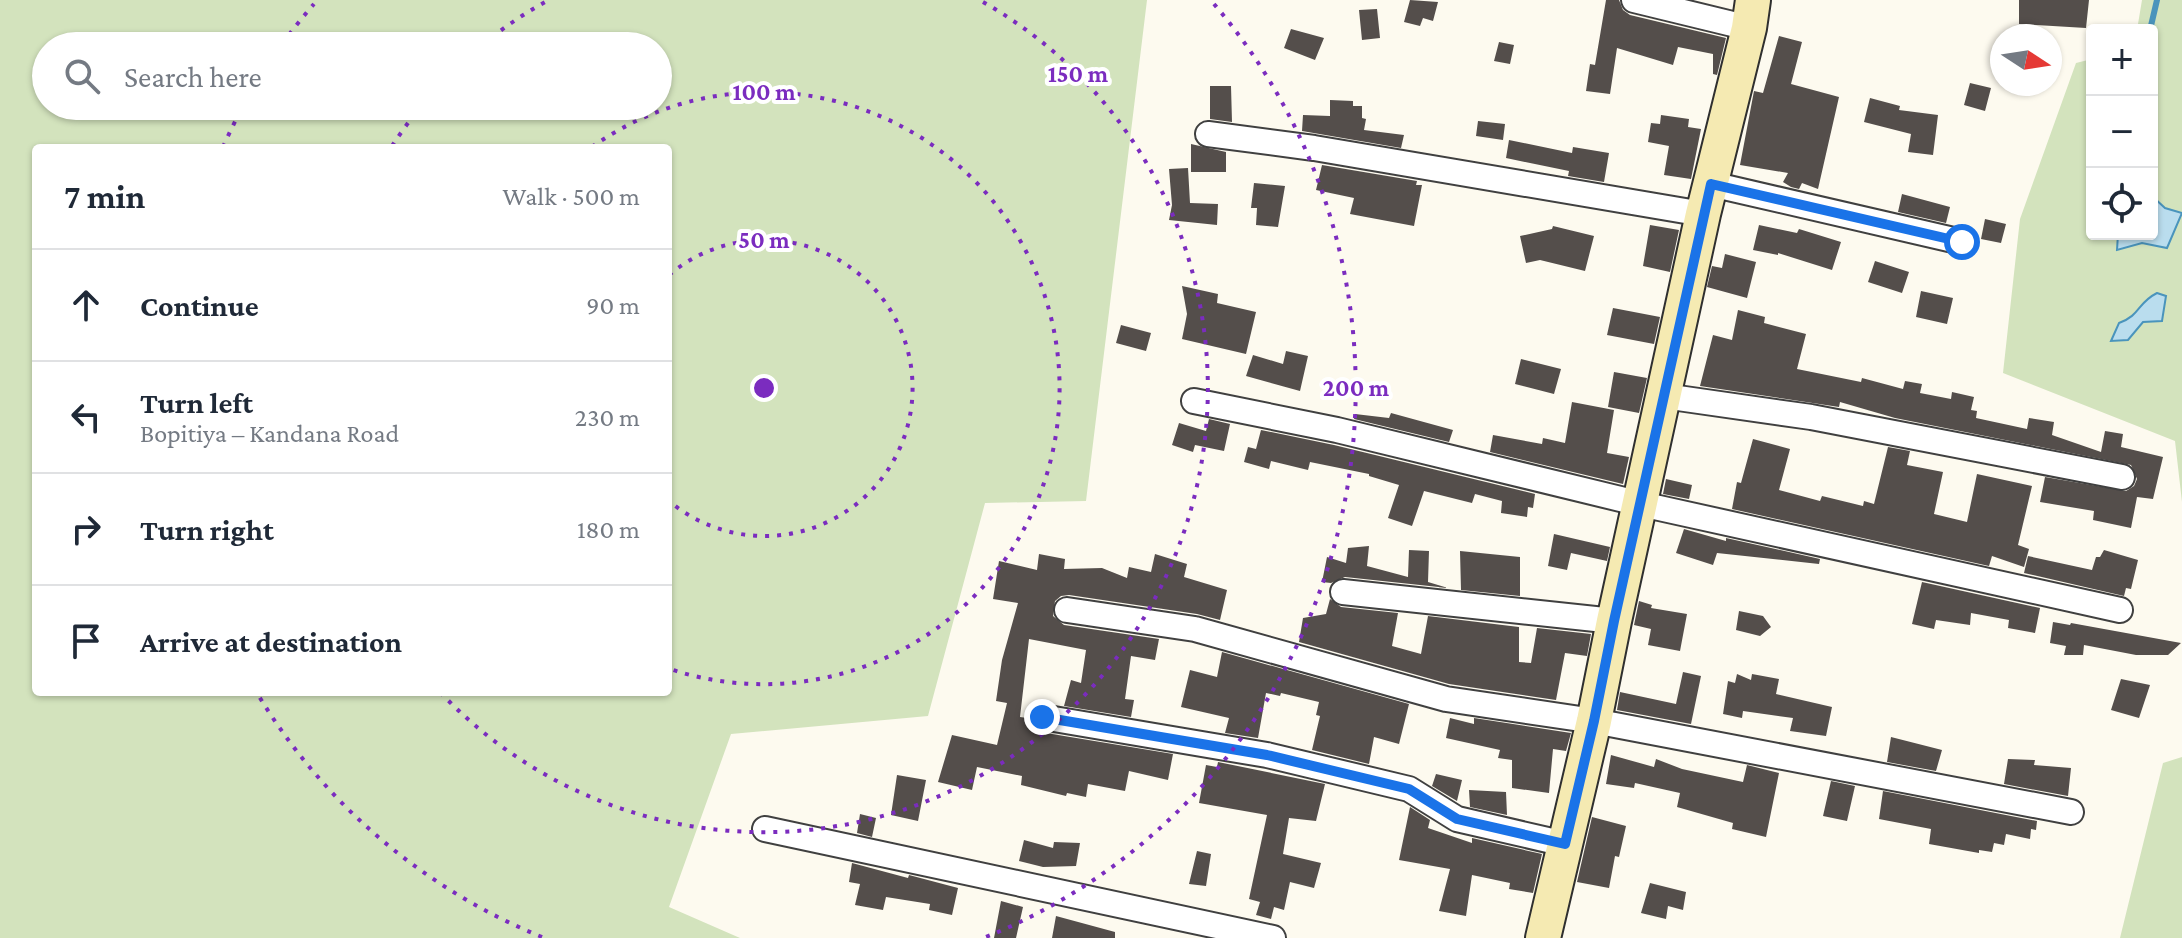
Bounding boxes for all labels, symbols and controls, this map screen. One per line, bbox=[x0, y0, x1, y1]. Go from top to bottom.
north arrow bbox=[1990, 24, 2062, 96]
map controls bbox=[2086, 24, 2158, 240]
button: + bbox=[2086, 24, 2158, 96]
search box bbox=[32, 32, 672, 120]
icon: search bbox=[60, 54, 104, 98]
text: Search here bbox=[124, 60, 262, 93]
text: 150 m bbox=[1048, 60, 1109, 87]
text: 100 m bbox=[732, 78, 796, 105]
button: − bbox=[2086, 96, 2158, 168]
button: locate bbox=[2086, 168, 2158, 240]
text: 7 min bbox=[64, 178, 145, 215]
text: Walk · 500 m bbox=[503, 182, 640, 211]
route start bbox=[1944, 224, 1980, 260]
text: 50 m bbox=[738, 226, 790, 253]
icon: ahead bbox=[64, 283, 108, 327]
text: Continue bbox=[140, 289, 259, 322]
text: 90 m bbox=[586, 291, 640, 320]
centre of rings bbox=[750, 374, 778, 402]
text: 200 m bbox=[1323, 374, 1390, 401]
text: Turn left bbox=[140, 386, 253, 419]
icon: left bbox=[64, 395, 108, 439]
text: 230 m bbox=[575, 403, 640, 432]
text: Bopitiya – Kandana Road bbox=[140, 419, 399, 448]
icon: right bbox=[64, 507, 108, 551]
text: Turn right bbox=[140, 513, 274, 546]
text: 180 m bbox=[577, 515, 640, 544]
icon: arrive bbox=[64, 619, 108, 663]
text: Arrive at destination bbox=[140, 625, 402, 658]
route end bbox=[1024, 699, 1060, 735]

